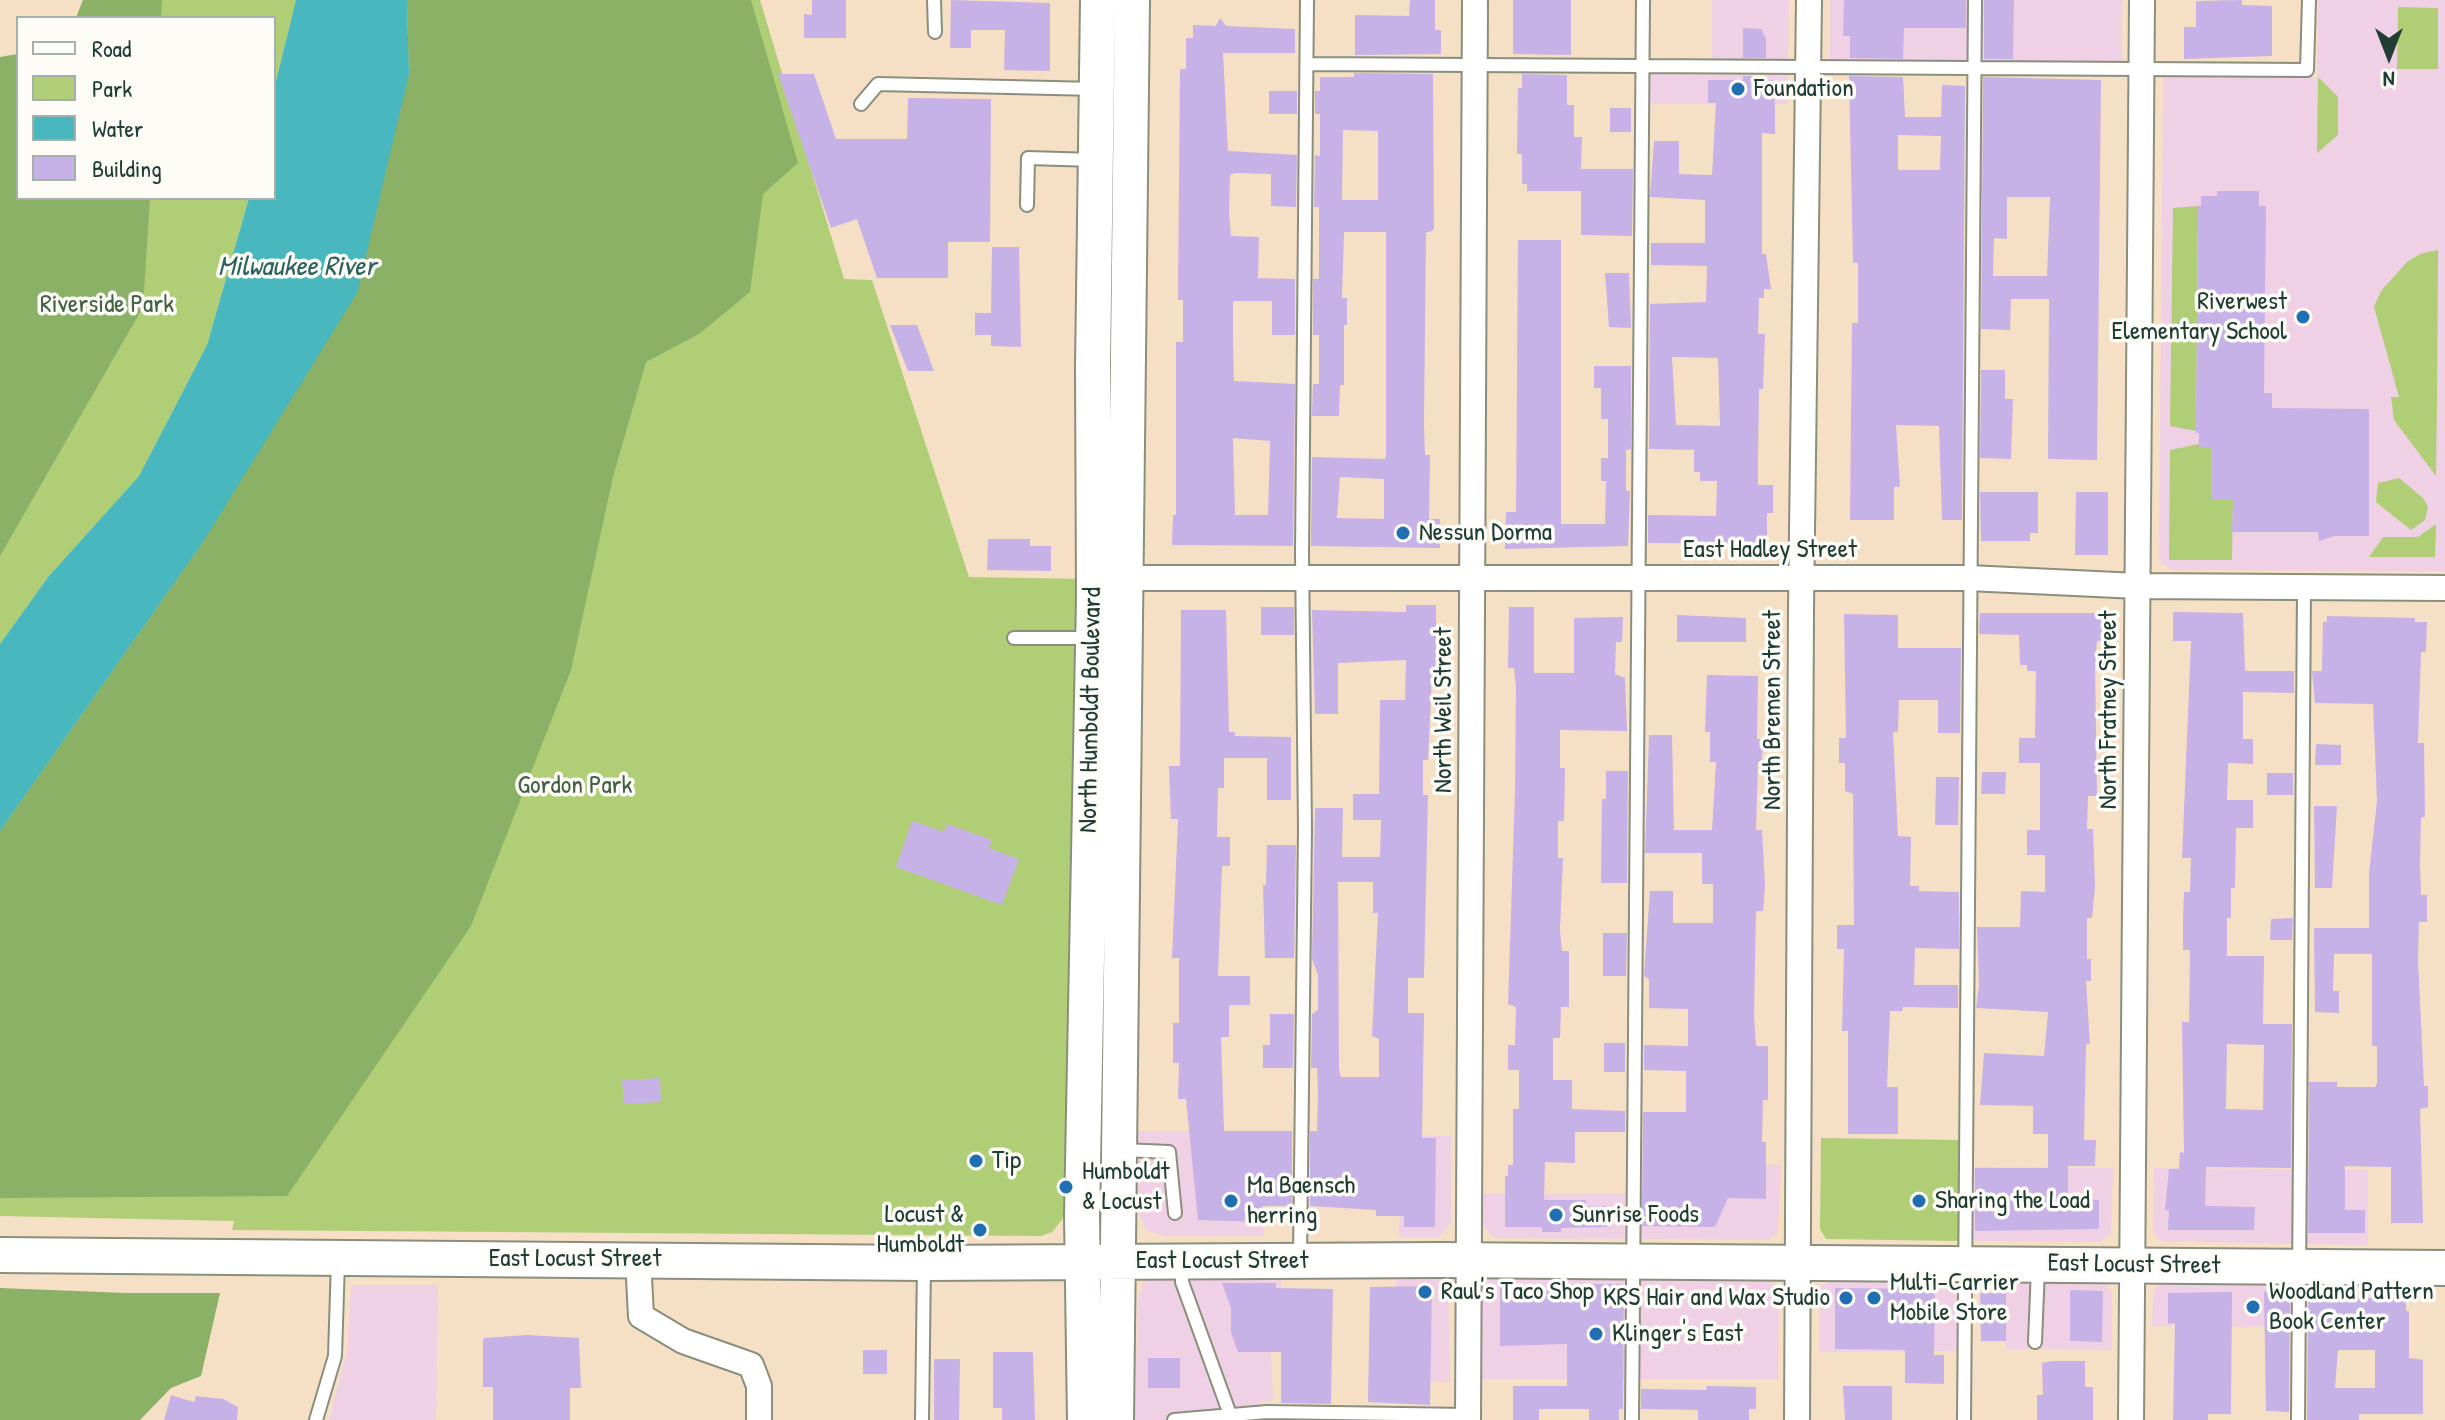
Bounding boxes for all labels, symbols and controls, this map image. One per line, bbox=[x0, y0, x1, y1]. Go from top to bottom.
legend bbox=[16, 16, 276, 200]
north arrow bbox=[2349, 16, 2429, 96]
text: Road bbox=[92, 32, 131, 64]
text: N bbox=[2383, 65, 2395, 95]
text: Park bbox=[92, 72, 132, 104]
place label: Foundation bbox=[1754, 73, 1854, 105]
marker: Foundation bbox=[1729, 80, 1747, 98]
text: Water bbox=[92, 112, 143, 144]
text: Building bbox=[92, 152, 162, 184]
water label: Milwaukee River bbox=[218, 251, 376, 285]
place label: Riverwest Elementary School bbox=[2112, 286, 2287, 348]
park label: Riverside Park bbox=[40, 289, 174, 321]
marker: Riverwest Elementary School bbox=[2294, 308, 2312, 326]
place label: Nessun Dorma bbox=[1419, 517, 1552, 549]
marker: Nessun Dorma bbox=[1394, 524, 1412, 542]
street label: East Hadley Street bbox=[1683, 534, 1857, 566]
street label: North Humboldt Boulevard bbox=[1073, 587, 1109, 833]
street label: North Bremen Street bbox=[1757, 610, 1789, 810]
street label: North Fratney Street bbox=[2093, 611, 2125, 809]
street label: North Weil Street bbox=[1428, 627, 1460, 793]
park label: Gordon Park bbox=[518, 770, 632, 802]
place label: Tip bbox=[992, 1145, 1021, 1177]
marker: Tip bbox=[967, 1152, 985, 1170]
place label: Humboldt & Locust bbox=[1082, 1156, 1169, 1218]
place label: Ma Baensch herring bbox=[1247, 1170, 1355, 1232]
marker: Humboldt & Locust bbox=[1057, 1178, 1075, 1196]
place label: Sharing the Load bbox=[1935, 1185, 2090, 1217]
marker: Ma Baensch herring bbox=[1222, 1192, 1240, 1210]
marker: Sharing the Load bbox=[1910, 1192, 1928, 1210]
place label: Locust & Humboldt bbox=[877, 1199, 964, 1260]
place label: Sunrise Foods bbox=[1572, 1199, 1699, 1231]
marker: Sunrise Foods bbox=[1547, 1206, 1565, 1224]
marker: Locust & Humboldt bbox=[971, 1221, 989, 1239]
street label: East Locust Street bbox=[489, 1243, 661, 1275]
street label: East Locust Street bbox=[1136, 1245, 1308, 1277]
street label: East Locust Street bbox=[2047, 1248, 2221, 1282]
place label: Multi-Carrier Mobile Store bbox=[1890, 1267, 2019, 1328]
place label: Raul's Taco Shop bbox=[1441, 1276, 1594, 1308]
place label: Woodland Pattern Book Center bbox=[2269, 1276, 2434, 1338]
place label: KRS Hair and Wax Studio bbox=[1603, 1282, 1830, 1314]
marker: Raul's Taco Shop bbox=[1416, 1283, 1434, 1301]
marker: KRS Hair and Wax Studio bbox=[1837, 1289, 1855, 1307]
marker: Multi-Carrier Mobile Store bbox=[1865, 1289, 1883, 1307]
marker: Woodland Pattern Book Center bbox=[2244, 1298, 2262, 1316]
place label: Klinger's East bbox=[1612, 1318, 1743, 1350]
marker: Klinger's East bbox=[1587, 1325, 1605, 1343]

